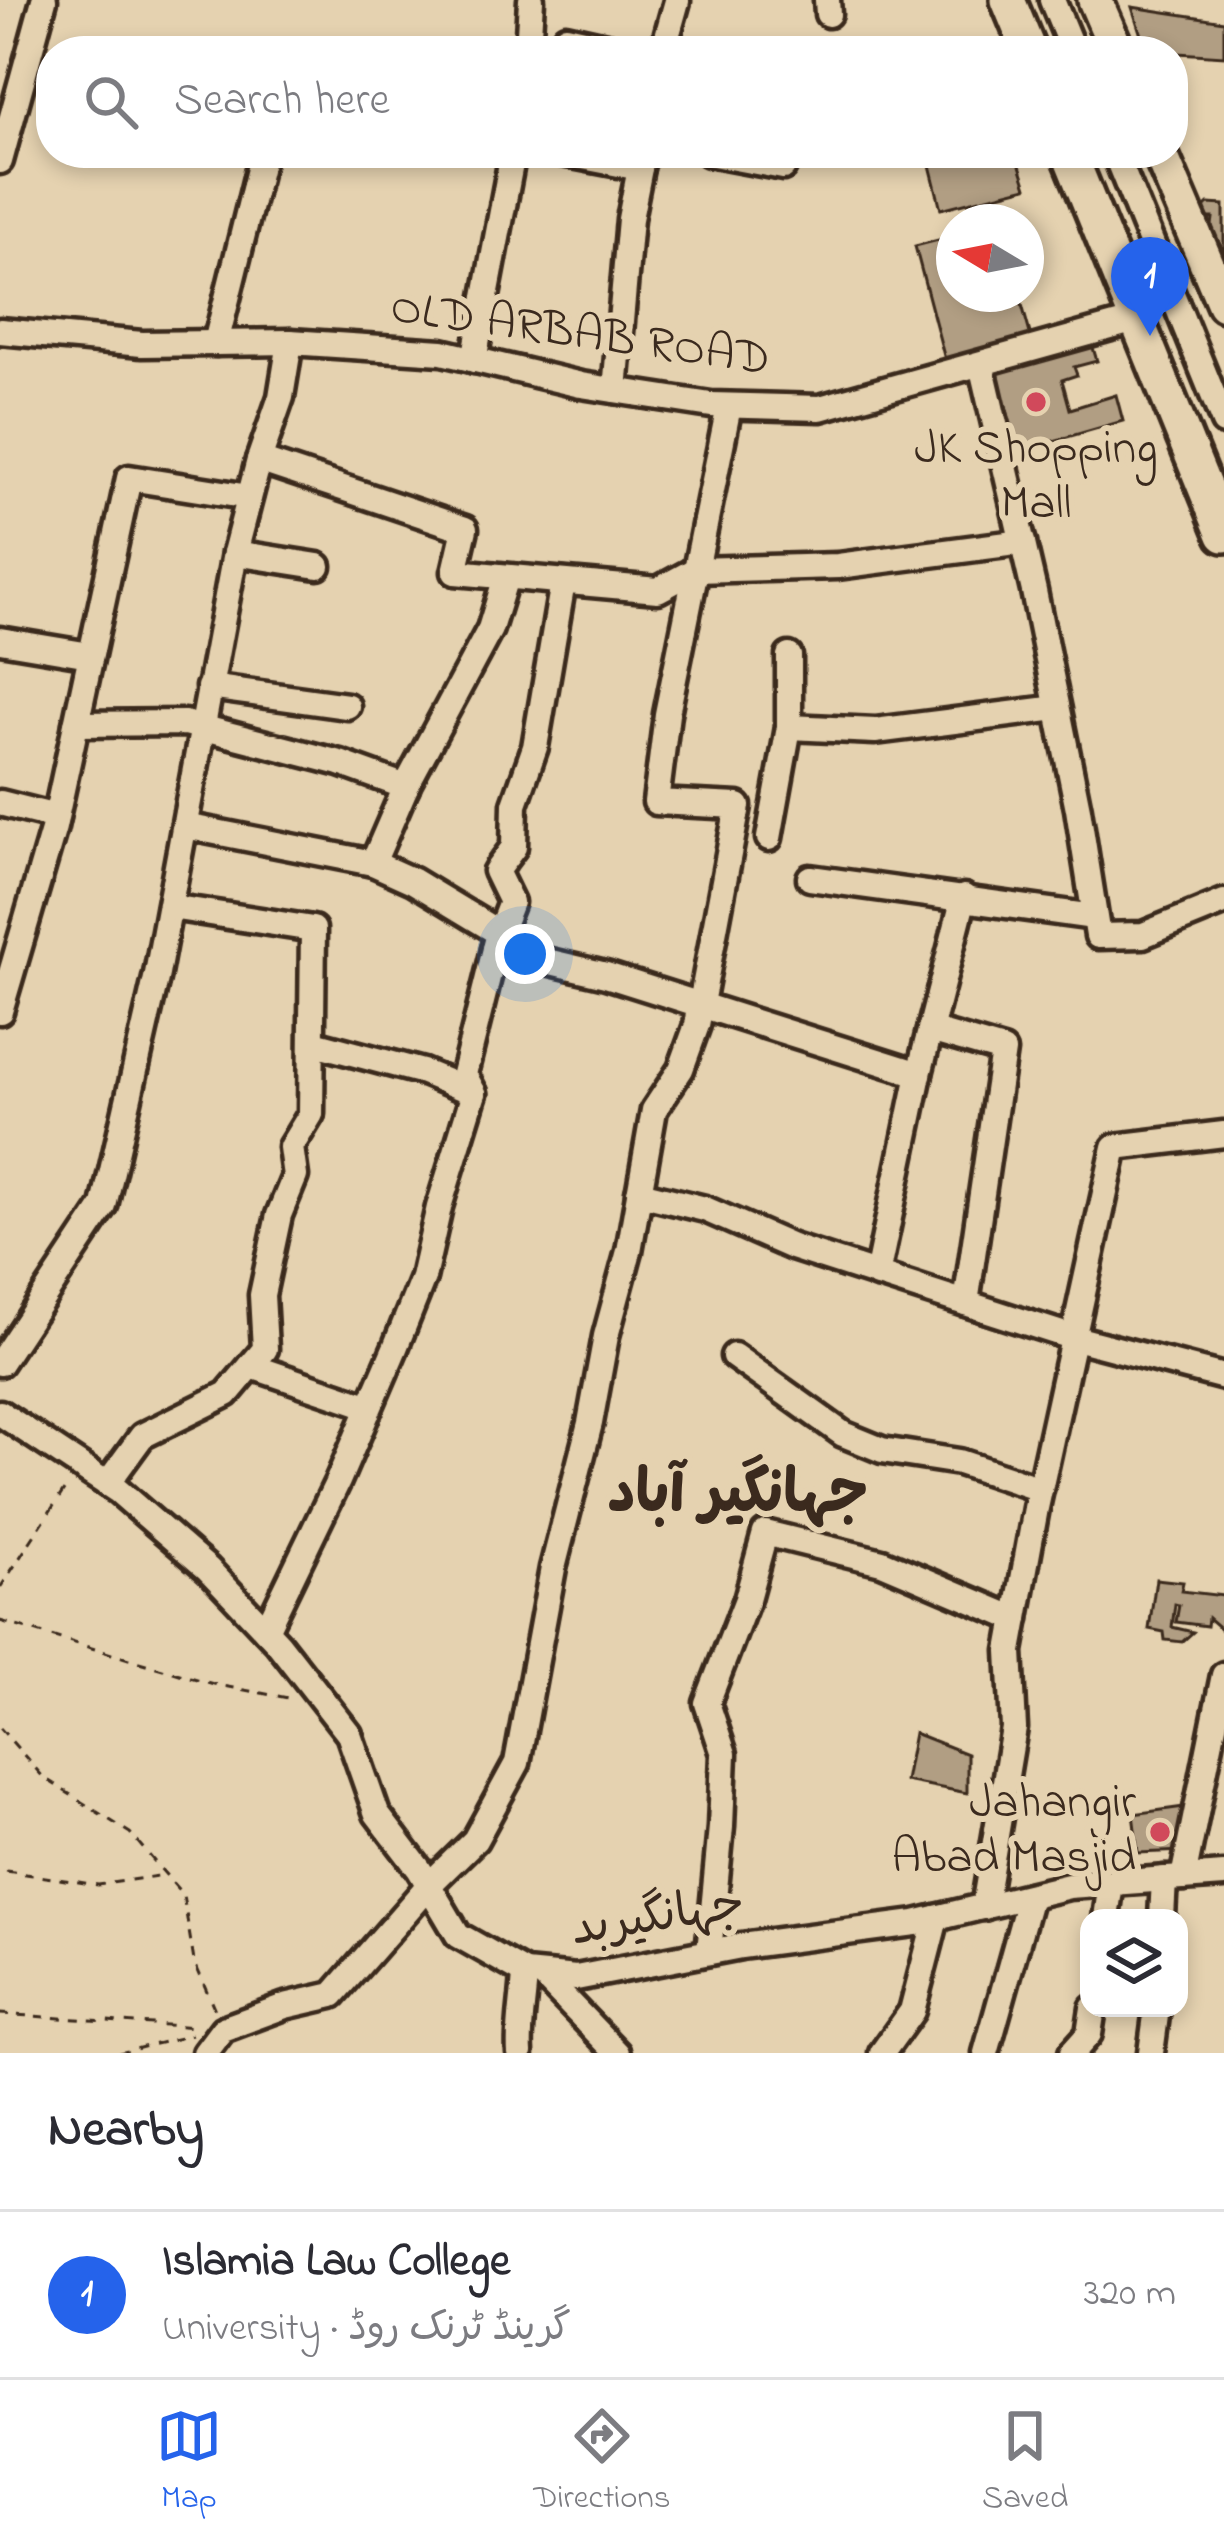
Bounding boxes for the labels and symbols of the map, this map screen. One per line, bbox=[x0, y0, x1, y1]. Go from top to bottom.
north arrow bbox=[936, 204, 1044, 312]
pin: 1 bbox=[1111, 237, 1189, 336]
street label: OLD ARBAB ROAD bbox=[386, 274, 774, 396]
marker: JK Shopping Mall bbox=[1023, 389, 1049, 415]
place label: JK Shopping Mall bbox=[914, 415, 1158, 540]
your location bbox=[495, 924, 555, 984]
district label: جہانگیر آباد bbox=[608, 1453, 868, 1540]
place label: Jahangir Abad Masjid bbox=[891, 1769, 1136, 1894]
marker: Jahangir Abad Masjid bbox=[1147, 1819, 1173, 1845]
street label: جہانگیربد bbox=[566, 1870, 750, 1966]

